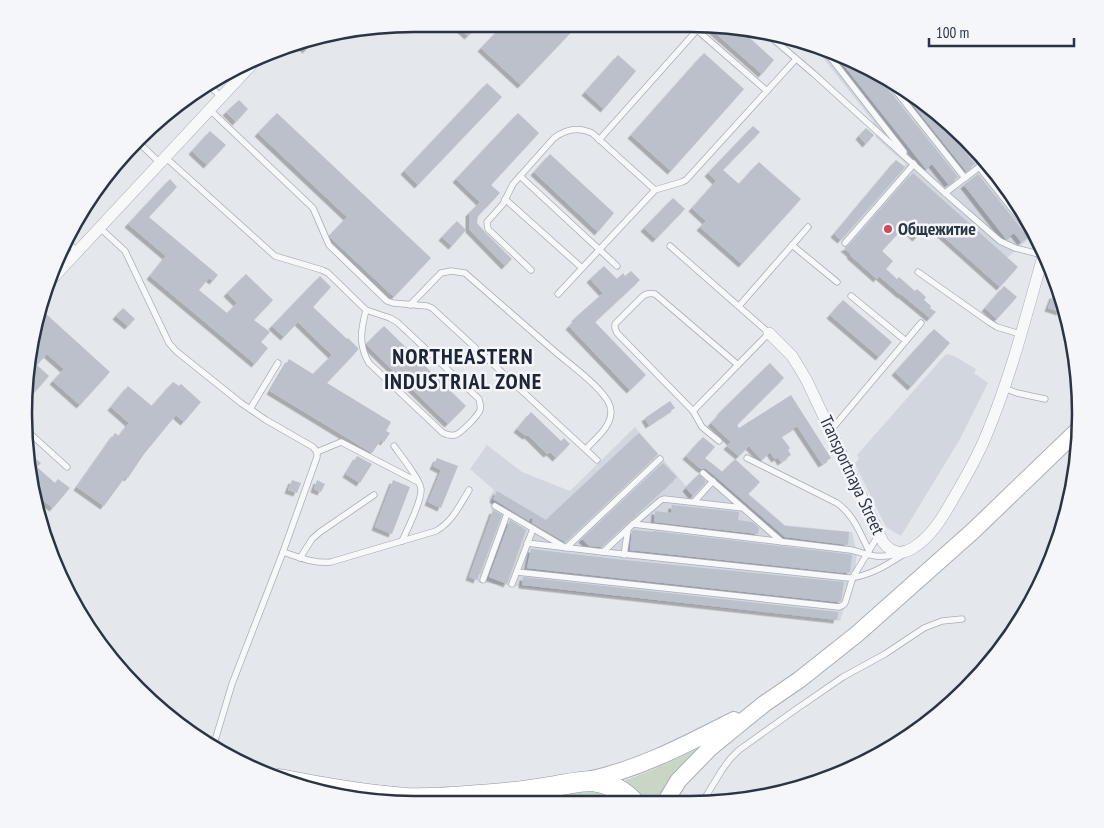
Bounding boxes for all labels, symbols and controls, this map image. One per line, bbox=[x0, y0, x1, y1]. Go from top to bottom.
scale bar bbox=[929, 15, 1074, 47]
text: 100 m bbox=[936, 23, 969, 42]
place label: Общежитие bbox=[898, 217, 976, 240]
marker: Общежитие bbox=[882, 223, 894, 235]
district label: NORTHEASTERN INDUSTRIAL ZONE bbox=[384, 342, 542, 395]
street label: Transportnaya Street bbox=[815, 412, 890, 538]

